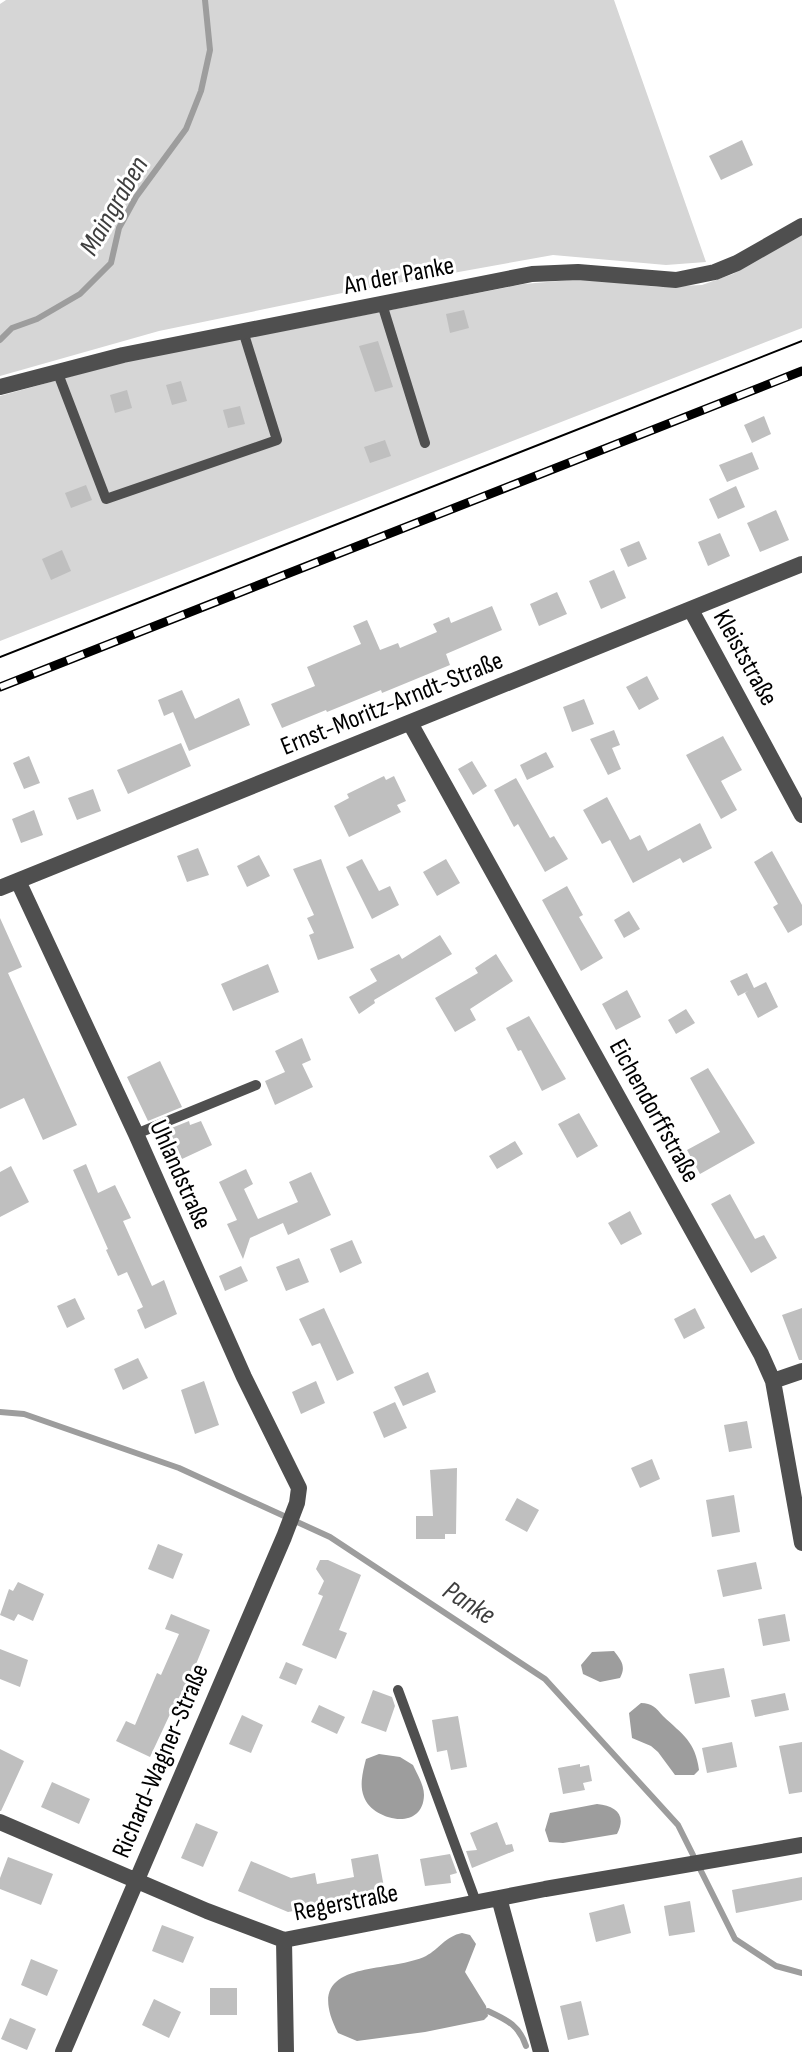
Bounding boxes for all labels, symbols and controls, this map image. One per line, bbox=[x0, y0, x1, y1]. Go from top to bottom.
water label: Maingraben bbox=[73, 150, 156, 261]
street label: An der Panke bbox=[340, 250, 457, 302]
street label: Kleiststraße bbox=[706, 605, 784, 711]
street label: Ernst-Moritz-Arndt-Straße bbox=[276, 645, 508, 763]
street label: Eichendorffstraße bbox=[602, 1034, 706, 1188]
street label: Uhlandstraße bbox=[142, 1115, 218, 1235]
water label: Panke bbox=[437, 1574, 501, 1632]
street label: Richard-Wagner-Straße bbox=[106, 1659, 216, 1863]
street label: Regerstraße bbox=[291, 1878, 401, 1928]

